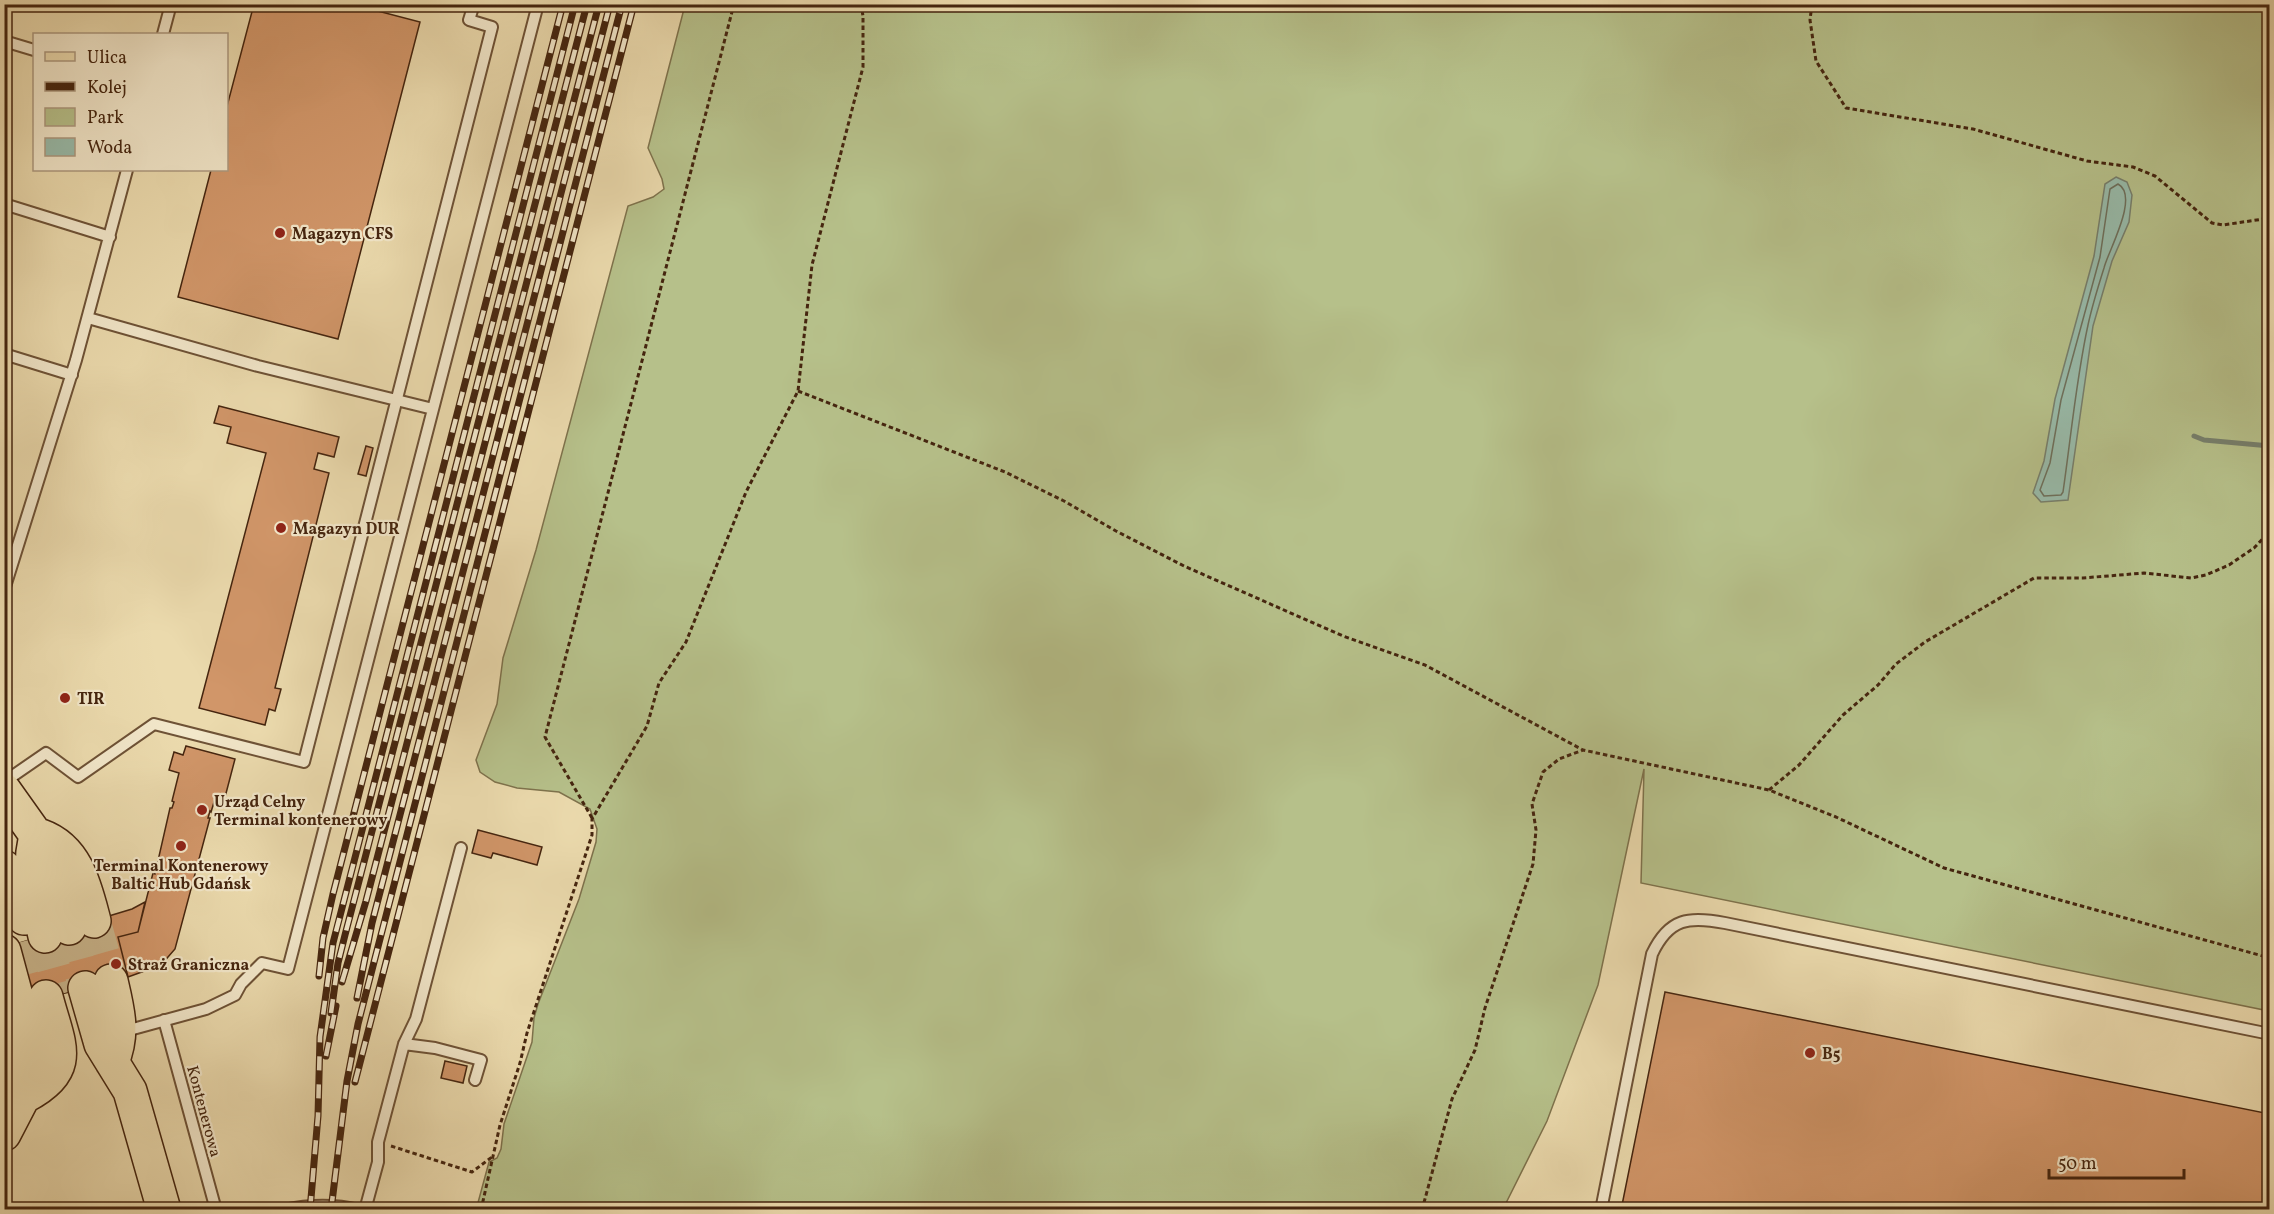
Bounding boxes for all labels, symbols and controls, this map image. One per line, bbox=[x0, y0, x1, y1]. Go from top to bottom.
legend bbox=[33, 33, 228, 171]
text: Ulica bbox=[87, 46, 127, 71]
text: Kolej bbox=[87, 76, 127, 101]
text: Park bbox=[87, 106, 124, 131]
text: Woda bbox=[87, 136, 132, 161]
place label: Magazyn CFS bbox=[292, 224, 393, 246]
marker: Magazyn CFS bbox=[273, 226, 287, 240]
place label: Magazyn DUR bbox=[293, 519, 400, 541]
marker: Magazyn DUR bbox=[274, 521, 288, 535]
place label: TIR bbox=[77, 689, 104, 711]
marker: TIR bbox=[58, 691, 72, 705]
place label: Urząd Celny Terminal kontenerowy bbox=[214, 792, 388, 832]
marker: Urząd Celny Terminal kontenerowy bbox=[195, 803, 209, 817]
marker: Terminal Kontenerowy Baltic Hub Gdańsk bbox=[174, 839, 188, 853]
place label: Terminal Kontenerowy Baltic Hub Gdańsk bbox=[93, 856, 269, 896]
place label: Straż Graniczna bbox=[128, 955, 250, 977]
marker: Straż Graniczna bbox=[109, 957, 123, 971]
place label: B5 bbox=[1822, 1044, 1841, 1066]
marker: B5 bbox=[1803, 1046, 1817, 1060]
street label: Kontenerowa bbox=[180, 1063, 226, 1160]
scale bar bbox=[2049, 1142, 2184, 1180]
text: 50 m bbox=[2058, 1152, 2097, 1177]

